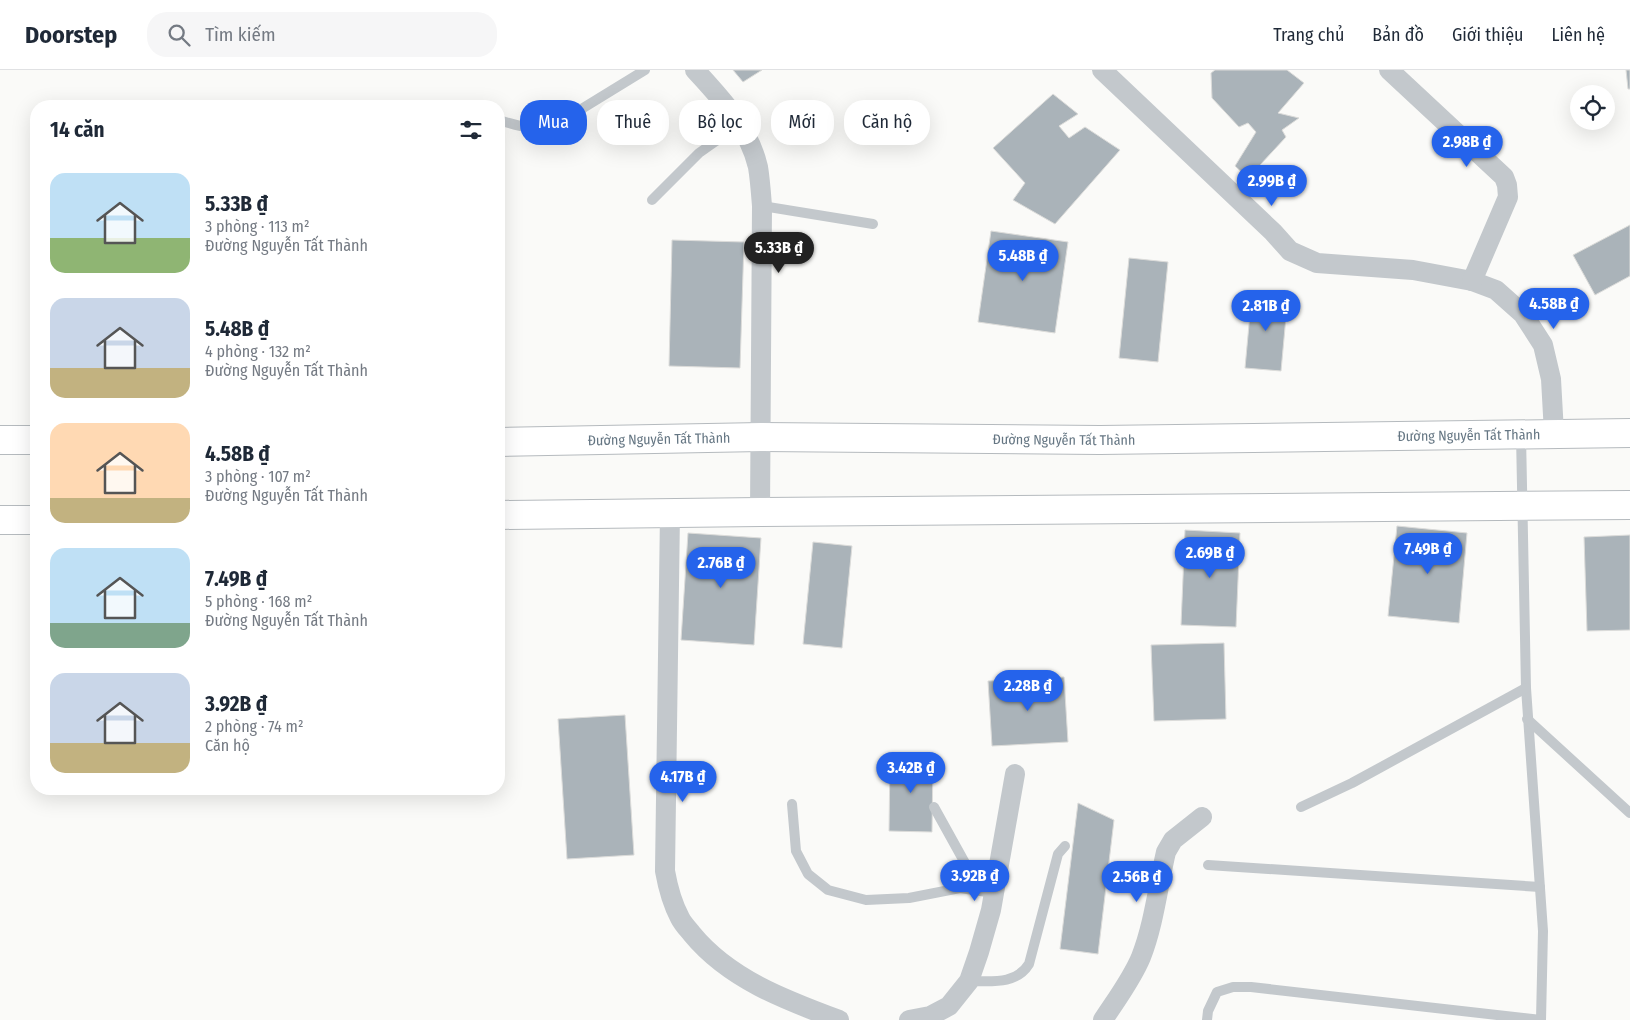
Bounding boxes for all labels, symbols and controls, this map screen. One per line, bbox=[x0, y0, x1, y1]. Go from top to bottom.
search box bbox=[147, 12, 497, 57]
text: Doorstep bbox=[25, 21, 117, 49]
icon: search bbox=[165, 21, 193, 49]
text: Tìm kiếm bbox=[205, 23, 276, 46]
text: Trang chủ bbox=[1273, 24, 1344, 46]
text: Bản đồ bbox=[1372, 24, 1424, 46]
text: Giới thiệu bbox=[1452, 24, 1524, 46]
text: Liên hệ bbox=[1552, 24, 1605, 46]
map controls bbox=[1570, 85, 1615, 130]
button: locate bbox=[1570, 85, 1615, 130]
chip: Mua bbox=[520, 100, 587, 145]
chip: Thuê bbox=[597, 100, 669, 145]
chip: Bộ lọc bbox=[679, 100, 761, 145]
chip: Mới bbox=[771, 100, 834, 145]
chip: Căn hộ bbox=[844, 100, 930, 145]
icon: filters bbox=[457, 116, 485, 144]
text: 14 căn bbox=[50, 117, 104, 143]
pin: 2.98B ₫ bbox=[1421, 126, 1513, 168]
text: 2.98B ₫ bbox=[1443, 132, 1491, 151]
pin: 2.99B ₫ bbox=[1226, 164, 1318, 207]
text: 2.99B ₫ bbox=[1248, 171, 1296, 190]
text: 5.33B ₫ bbox=[205, 191, 268, 217]
icon: home bbox=[90, 193, 150, 253]
text: 3 phòng · 113 m² bbox=[205, 217, 309, 236]
pin: 5.33B ₫ bbox=[733, 232, 825, 274]
text: Đường Nguyễn Tất Thành bbox=[205, 236, 368, 255]
text: 5.33B ₫ bbox=[755, 238, 803, 257]
pin: 5.48B ₫ bbox=[977, 240, 1069, 282]
text: 5.48B ₫ bbox=[999, 246, 1047, 265]
pin: 4.58B ₫ bbox=[1508, 288, 1600, 330]
pin: 2.81B ₫ bbox=[1220, 290, 1312, 332]
text: 4.58B ₫ bbox=[1529, 294, 1579, 313]
text: 2.81B ₫ bbox=[1242, 296, 1290, 315]
text: 5.48B ₫ bbox=[205, 316, 269, 342]
icon: home bbox=[90, 318, 150, 378]
text: 4 phòng · 132 m² bbox=[205, 342, 311, 361]
text: Đường Nguyễn Tất Thành bbox=[205, 361, 368, 380]
street label: Đường Nguyễn Tất Thành bbox=[1397, 426, 1540, 445]
street label: Đường Nguyễn Tất Thành bbox=[587, 429, 731, 449]
street label: Đường Nguyễn Tất Thành bbox=[992, 431, 1135, 449]
text: 4.58B ₫ bbox=[205, 441, 270, 467]
icon: home bbox=[90, 443, 150, 503]
text: 3 phòng · 107 m² bbox=[205, 467, 311, 486]
text: Đường Nguyễn Tất Thành bbox=[205, 486, 368, 505]
pin: 7.49B ₫ bbox=[1382, 532, 1474, 575]
pin: 2.69B ₫ bbox=[1164, 536, 1256, 579]
text: 7.49B ₫ bbox=[1404, 539, 1452, 558]
text: 2.69B ₫ bbox=[1186, 543, 1234, 562]
pin: 2.76B ₫ bbox=[675, 546, 767, 589]
text: 2.76B ₫ bbox=[697, 553, 745, 572]
text: 7.49B ₫ bbox=[205, 566, 267, 592]
icon: home bbox=[90, 568, 150, 628]
text: 5 phòng · 168 m² bbox=[205, 592, 312, 611]
text: Đường Nguyễn Tất Thành bbox=[205, 611, 368, 630]
pin: 2.28B ₫ bbox=[982, 670, 1074, 712]
text: 2.28B ₫ bbox=[1004, 676, 1052, 695]
text: 3.92B ₫ bbox=[205, 691, 267, 717]
icon: home bbox=[90, 693, 150, 753]
text: 2 phòng · 74 m² bbox=[205, 717, 304, 736]
text: Căn hộ bbox=[205, 736, 250, 755]
pin: 3.42B ₫ bbox=[865, 752, 957, 794]
text: 3.42B ₫ bbox=[887, 758, 935, 777]
pin: 4.17B ₫ bbox=[637, 760, 729, 803]
text: 4.17B ₫ bbox=[661, 767, 705, 786]
pin: 3.92B ₫ bbox=[929, 860, 1021, 902]
pin: 2.56B ₫ bbox=[1091, 860, 1183, 903]
text: 3.92B ₫ bbox=[951, 866, 999, 885]
text: 2.56B ₫ bbox=[1113, 867, 1161, 886]

